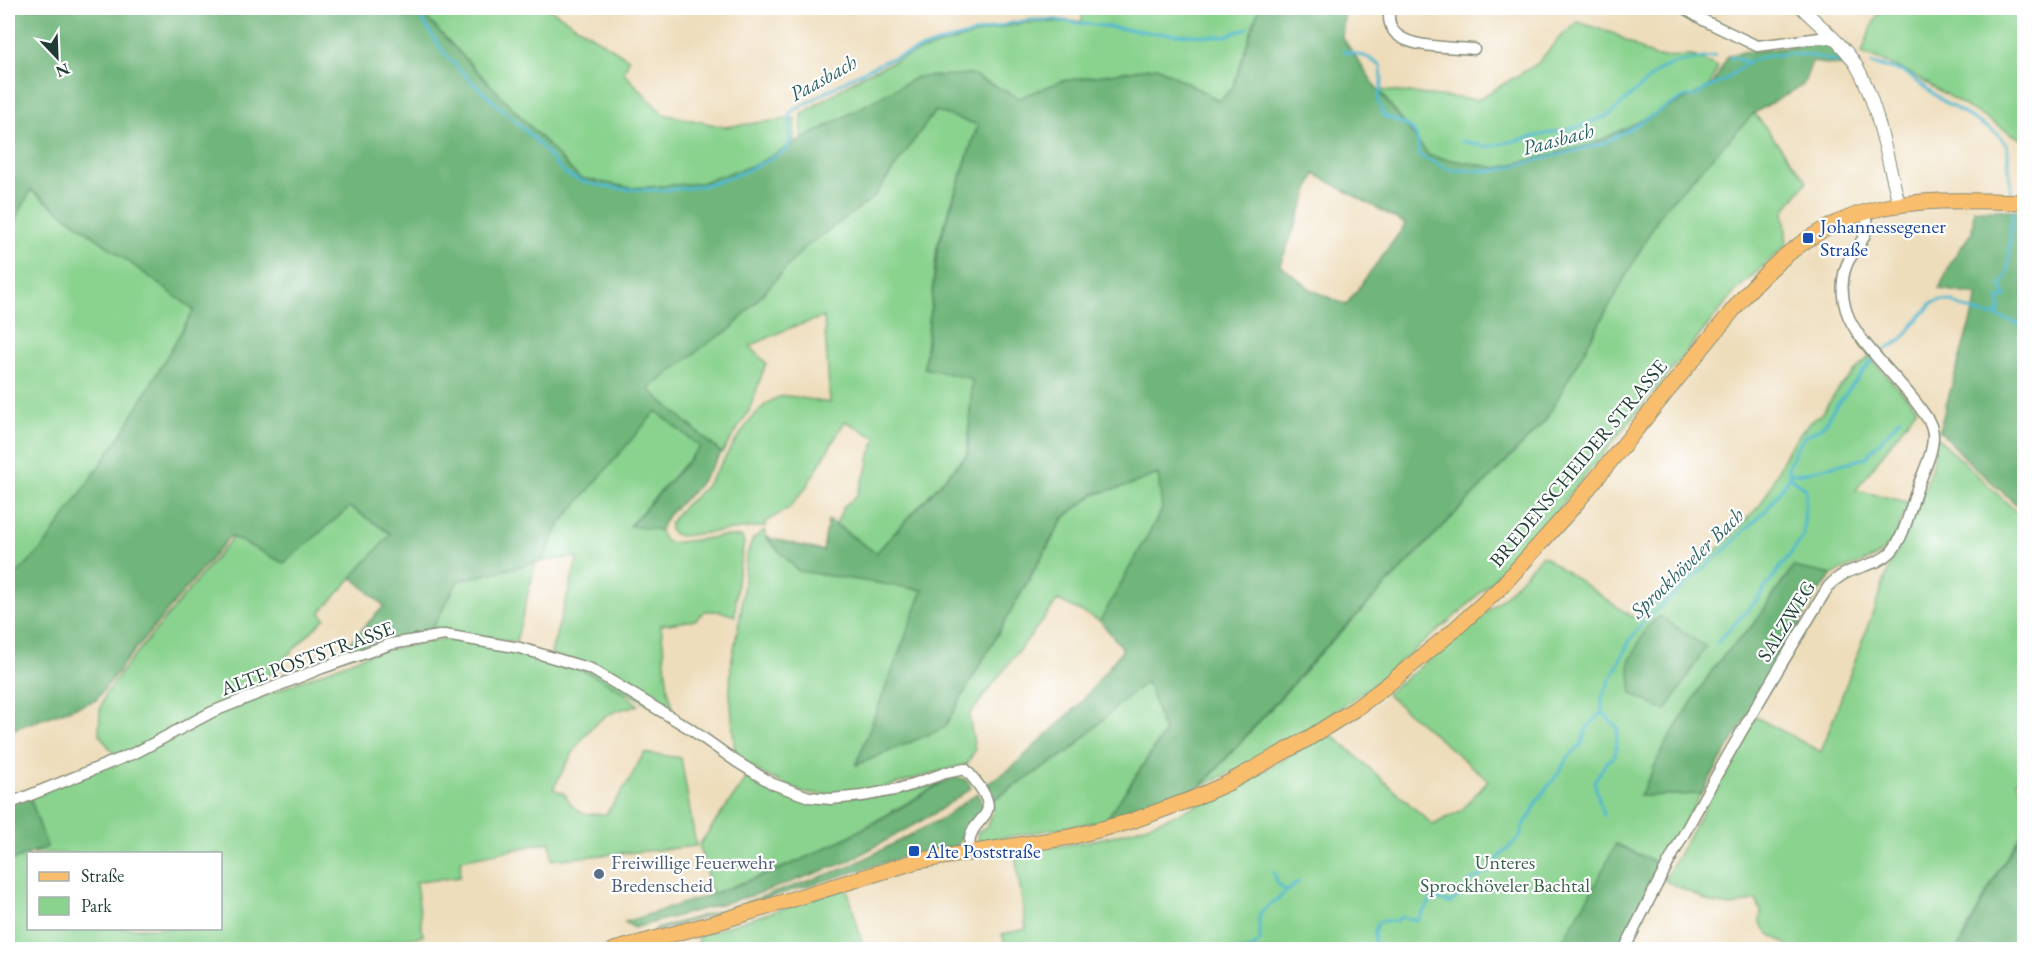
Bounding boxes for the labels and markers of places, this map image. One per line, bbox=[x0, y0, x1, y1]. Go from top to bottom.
place label: Johannessegener Straße bbox=[1818, 213, 1946, 262]
marker: Johannessegener Straße bbox=[1801, 231, 1815, 245]
place label: Alte Poststraße bbox=[925, 838, 1041, 864]
marker: Alte Poststraße bbox=[907, 844, 921, 858]
place label: Freiwillige Feuerwehr Bredenscheid bbox=[611, 849, 775, 898]
marker: Freiwillige Feuerwehr Bredenscheid bbox=[592, 867, 606, 881]

